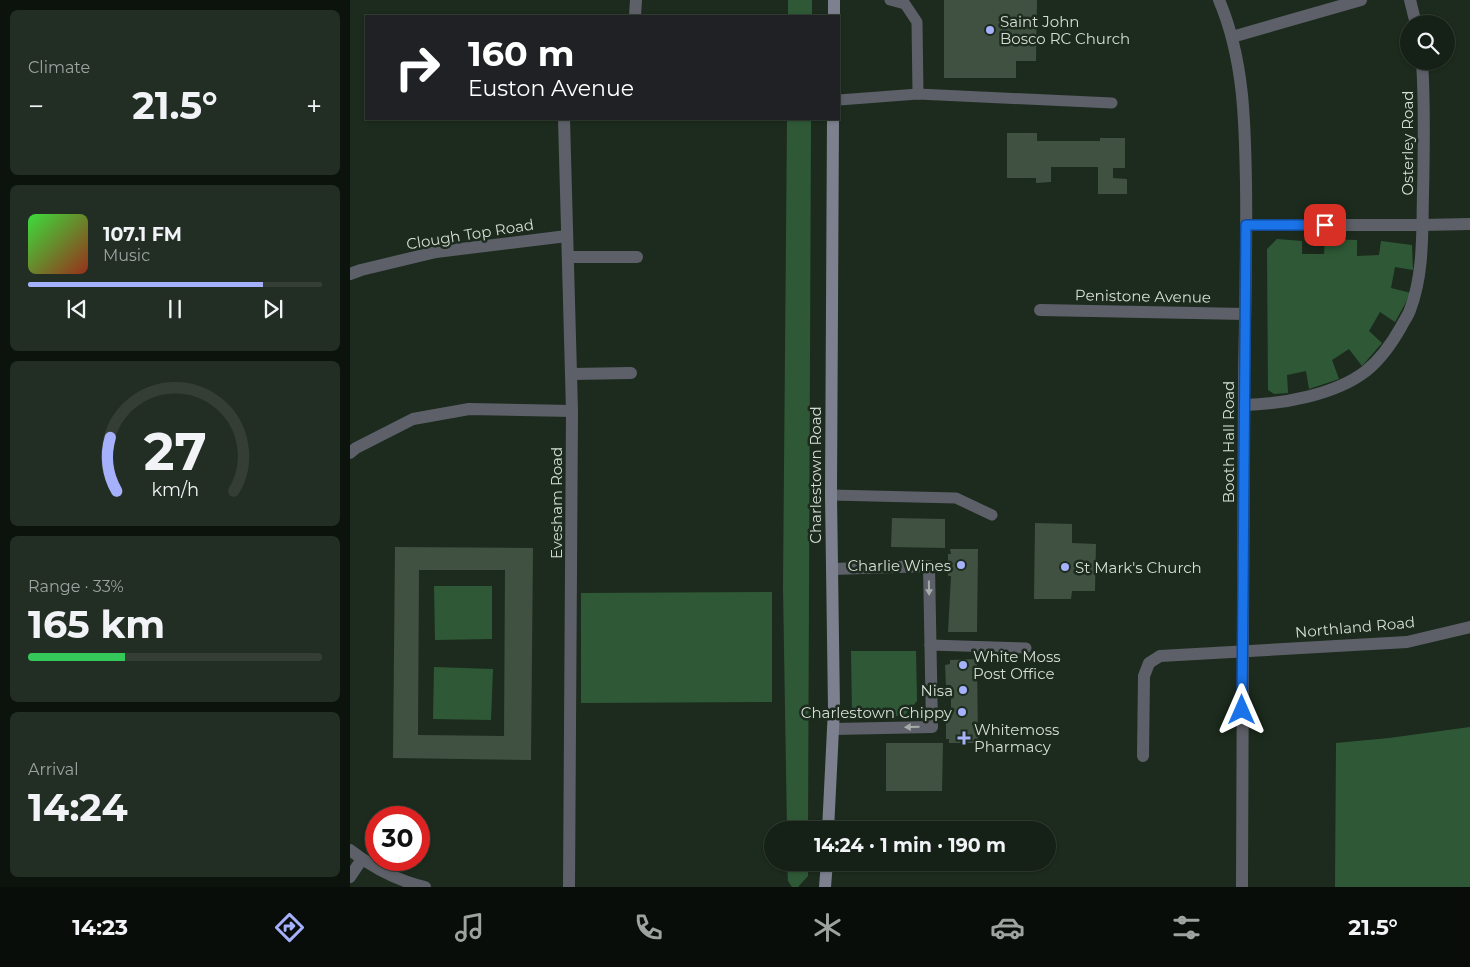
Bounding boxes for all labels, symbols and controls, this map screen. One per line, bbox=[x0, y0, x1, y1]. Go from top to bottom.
place label: Saint John Bosco RC Church bbox=[1000, 12, 1130, 48]
map controls bbox=[1400, 15, 1455, 70]
button: search bbox=[1400, 15, 1455, 70]
marker: Saint John Bosco RC Church bbox=[984, 24, 996, 36]
text: 160 m bbox=[468, 32, 574, 75]
icon: right bbox=[385, 35, 450, 100]
text: Climate bbox=[28, 58, 90, 77]
text: Euston Avenue bbox=[468, 75, 634, 102]
text: 21.5° bbox=[132, 82, 218, 129]
text: − bbox=[28, 89, 44, 123]
text: + bbox=[306, 89, 322, 123]
street label: Osterley Road bbox=[1398, 91, 1417, 195]
pin bbox=[1304, 204, 1346, 246]
icon: arrive bbox=[1311, 211, 1339, 239]
street label: Clough Top Road bbox=[405, 215, 535, 253]
text: 107.1 FM bbox=[103, 223, 182, 246]
text: Music bbox=[103, 246, 150, 265]
street label: Penistone Avenue bbox=[1075, 285, 1211, 307]
icon: previous bbox=[63, 295, 91, 323]
icon: pause bbox=[161, 295, 189, 323]
icon: next bbox=[259, 295, 287, 323]
street label: Booth Hall Road bbox=[1219, 381, 1238, 503]
street label: Charlestown Road bbox=[806, 406, 825, 544]
text: 27 bbox=[144, 420, 206, 483]
street label: Evesham Road bbox=[547, 447, 566, 559]
text: km/h bbox=[151, 479, 199, 500]
place label: Charlie Wines bbox=[847, 556, 951, 575]
place label: St Mark's Church bbox=[1075, 558, 1202, 577]
marker: Charlie Wines bbox=[955, 559, 967, 571]
marker: St Mark's Church bbox=[1059, 561, 1071, 573]
text: Range · 33% bbox=[28, 577, 124, 596]
one-way arrow bbox=[925, 581, 933, 597]
text: 165 km bbox=[28, 601, 165, 648]
street label: Northland Road bbox=[1294, 612, 1416, 642]
place label: White Moss Post Office bbox=[973, 647, 1061, 683]
marker: White Moss Post Office bbox=[957, 659, 969, 671]
place label: Nisa bbox=[921, 681, 953, 700]
position arrow bbox=[1215, 683, 1267, 735]
marker: Nisa bbox=[957, 684, 969, 696]
place label: Charlestown Chippy bbox=[801, 703, 953, 722]
marker: Charlestown Chippy bbox=[956, 706, 968, 718]
place label: Whitemoss Pharmacy bbox=[974, 720, 1059, 756]
one-way arrow bbox=[903, 723, 919, 731]
marker: Whitemoss Pharmacy bbox=[958, 732, 970, 744]
text: Arrival bbox=[28, 760, 78, 779]
text: 14:24 bbox=[28, 784, 128, 831]
speed limit sign: 30 bbox=[365, 806, 430, 871]
text: 14:24 · 1 min · 190 m bbox=[814, 834, 1006, 857]
icon: directions bbox=[272, 910, 307, 945]
icon: music bbox=[452, 910, 487, 945]
icon: phone bbox=[631, 910, 666, 945]
icon: climate bbox=[810, 910, 845, 945]
icon: car bbox=[990, 910, 1025, 945]
icon: filters bbox=[1169, 910, 1204, 945]
text: 14:23 bbox=[72, 914, 128, 941]
text: 21.5° bbox=[1348, 914, 1398, 941]

